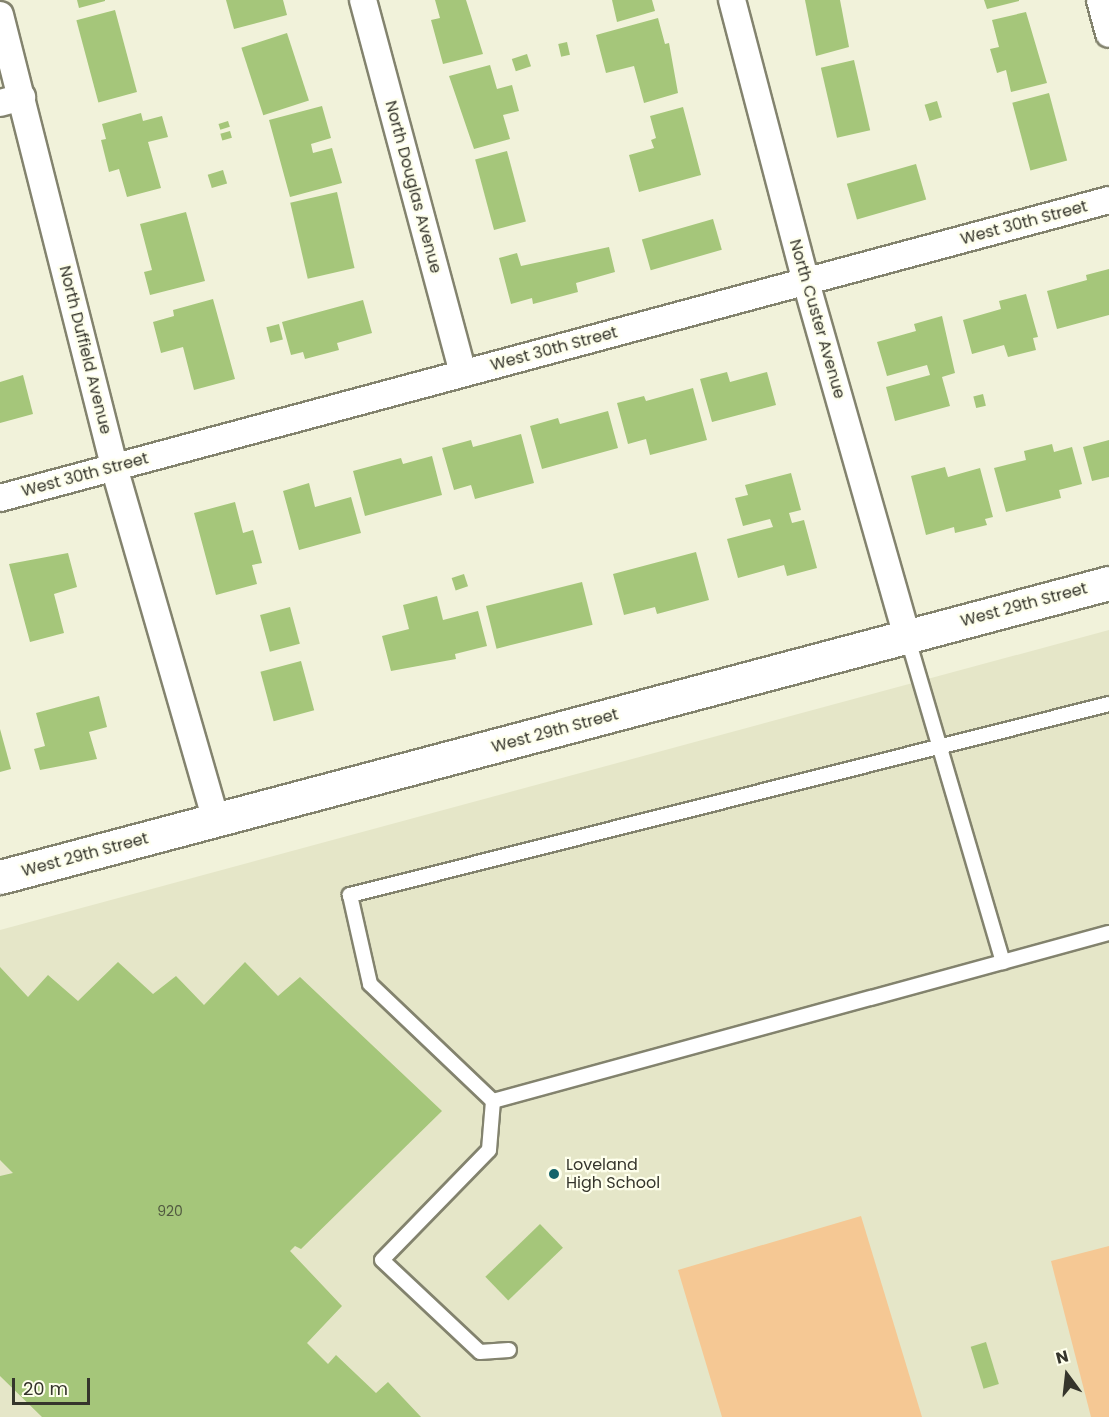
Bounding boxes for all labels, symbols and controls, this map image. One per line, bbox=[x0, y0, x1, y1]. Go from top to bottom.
street label: North Douglas Avenue bbox=[381, 99, 445, 275]
street label: West 30th Street bbox=[958, 197, 1090, 249]
street label: North Custer Avenue bbox=[785, 237, 849, 401]
street label: North Duffield Avenue bbox=[55, 264, 115, 436]
street label: West 30th Street bbox=[488, 323, 620, 375]
street label: West 30th Street bbox=[19, 449, 151, 501]
street label: West 29th Street bbox=[959, 579, 1089, 631]
street label: West 29th Street bbox=[490, 705, 620, 757]
street label: West 29th Street bbox=[20, 829, 150, 881]
place label: Loveland High School bbox=[566, 1155, 660, 1193]
marker: Loveland High School bbox=[547, 1167, 561, 1181]
house number: 920 bbox=[157, 1203, 183, 1219]
text: N bbox=[1053, 1344, 1071, 1370]
north arrow bbox=[1037, 1345, 1097, 1405]
scale bar bbox=[15, 1366, 93, 1404]
text: 20 m bbox=[23, 1376, 68, 1401]

